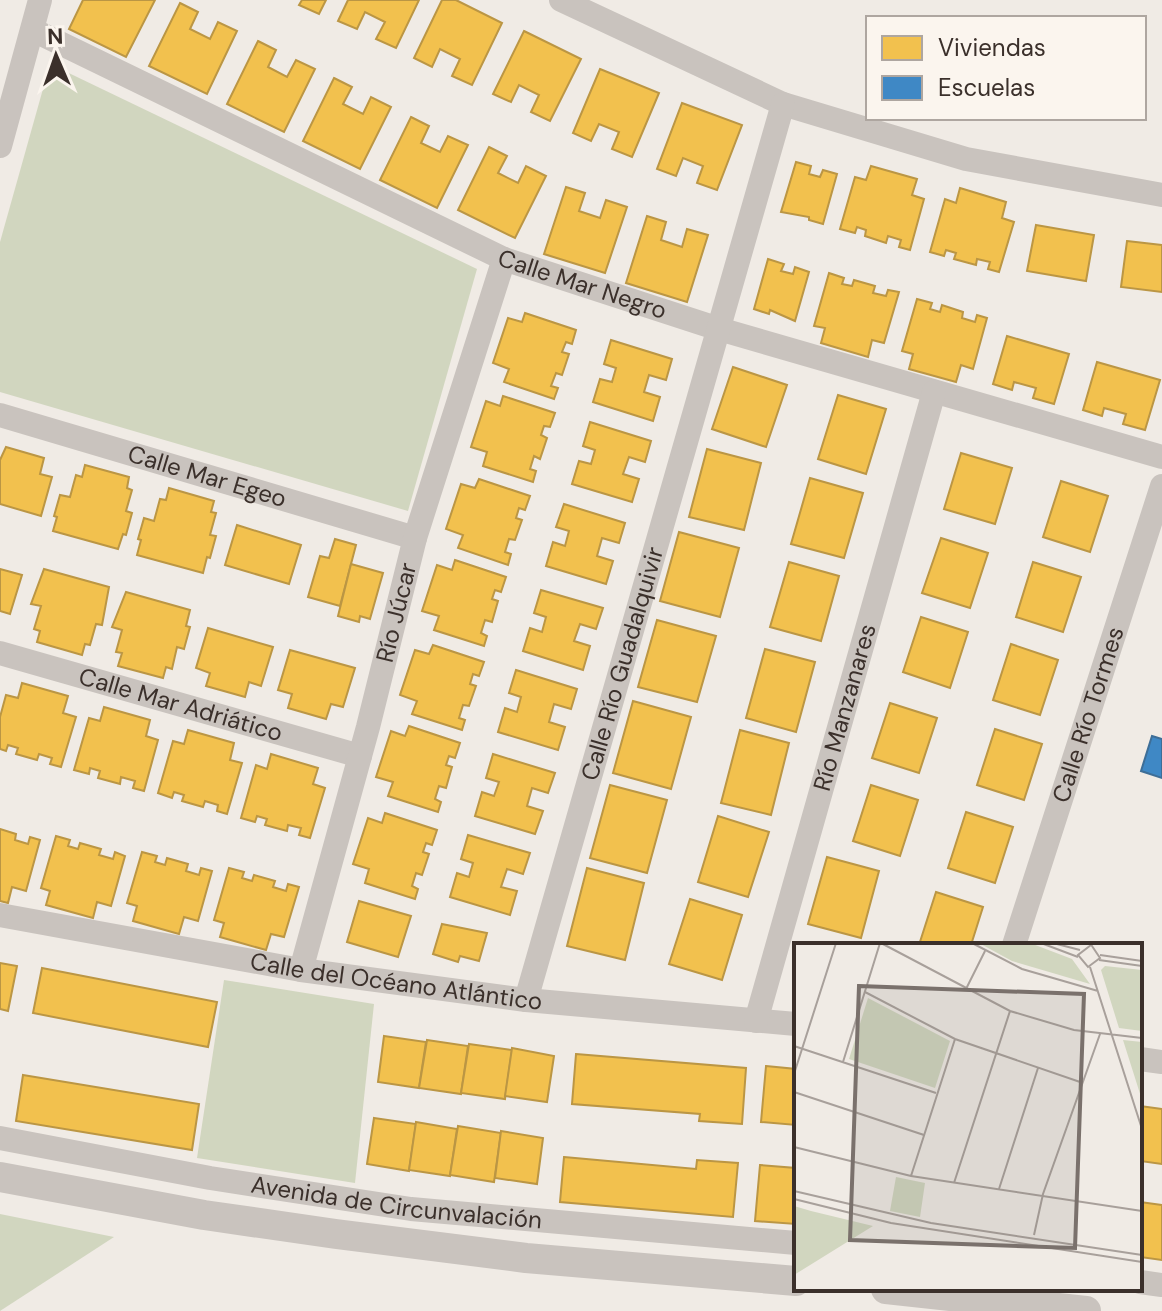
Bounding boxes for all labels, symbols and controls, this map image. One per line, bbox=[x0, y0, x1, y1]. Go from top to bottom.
north arrow bbox=[16, 16, 96, 96]
legend bbox=[866, 16, 1146, 120]
text: N bbox=[47, 22, 64, 51]
text: Viviendas bbox=[938, 32, 1046, 63]
text: Escuelas bbox=[938, 72, 1035, 103]
street label: Calle Mar Negro bbox=[494, 242, 671, 326]
street label: Calle Mar Egeo bbox=[124, 438, 290, 514]
street label: Calle Río Guadalquivir bbox=[574, 543, 670, 784]
street label: Río Júcar bbox=[369, 559, 423, 666]
street label: Río Manzanares bbox=[806, 620, 883, 794]
street label: Calle Río Tormes bbox=[1045, 623, 1131, 806]
street label: Calle Mar Adriático bbox=[75, 660, 286, 748]
inset map bbox=[794, 943, 1142, 1291]
street label: Calle del Océano Atlántico bbox=[248, 945, 544, 1016]
street label: Avenida de Circunvalación bbox=[249, 1169, 543, 1236]

